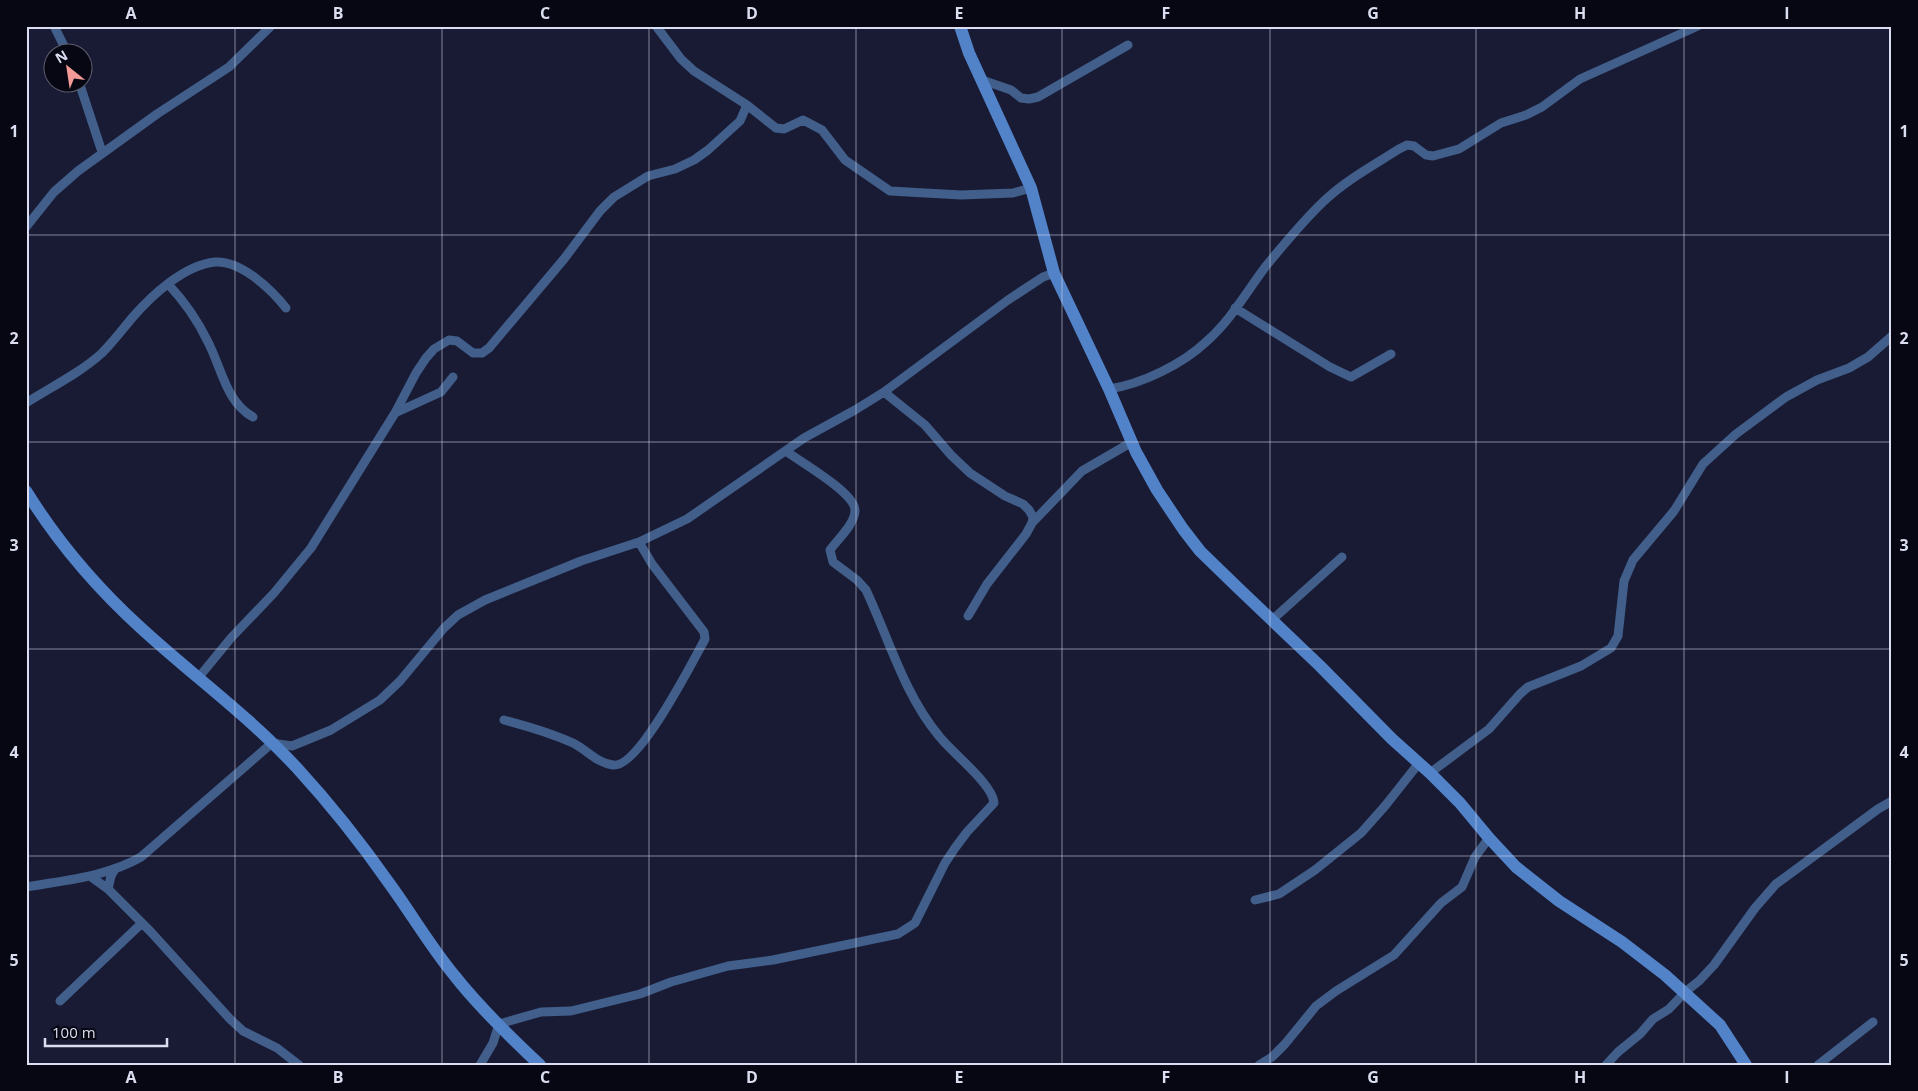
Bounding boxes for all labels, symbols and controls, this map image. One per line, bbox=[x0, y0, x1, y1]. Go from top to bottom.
text: A bbox=[125, 2, 137, 24]
text: B bbox=[333, 2, 343, 24]
text: C bbox=[540, 2, 550, 24]
text: D bbox=[746, 2, 758, 24]
text: E bbox=[955, 2, 964, 24]
text: F bbox=[1162, 2, 1170, 24]
text: G bbox=[1367, 2, 1379, 24]
text: H bbox=[1574, 2, 1586, 24]
text: I bbox=[1784, 2, 1790, 24]
north arrow bbox=[42, 42, 92, 92]
text: N bbox=[52, 45, 71, 67]
text: 1 bbox=[9, 120, 19, 142]
text: 1 bbox=[1899, 120, 1909, 142]
text: 2 bbox=[9, 327, 19, 349]
text: 2 bbox=[1899, 327, 1909, 349]
text: 3 bbox=[9, 534, 19, 556]
text: 3 bbox=[1899, 534, 1909, 556]
text: 4 bbox=[9, 741, 19, 763]
text: 4 bbox=[1899, 741, 1909, 763]
text: 5 bbox=[9, 949, 19, 971]
text: 5 bbox=[1899, 949, 1909, 971]
scale bar bbox=[45, 1016, 168, 1048]
text: 100 m bbox=[52, 1022, 96, 1042]
text: A bbox=[125, 1066, 137, 1088]
text: B bbox=[333, 1066, 343, 1088]
text: C bbox=[540, 1066, 550, 1088]
text: D bbox=[746, 1066, 758, 1088]
text: E bbox=[955, 1066, 964, 1088]
text: F bbox=[1162, 1066, 1170, 1088]
text: G bbox=[1367, 1066, 1379, 1088]
text: H bbox=[1574, 1066, 1586, 1088]
text: I bbox=[1784, 1066, 1790, 1088]

